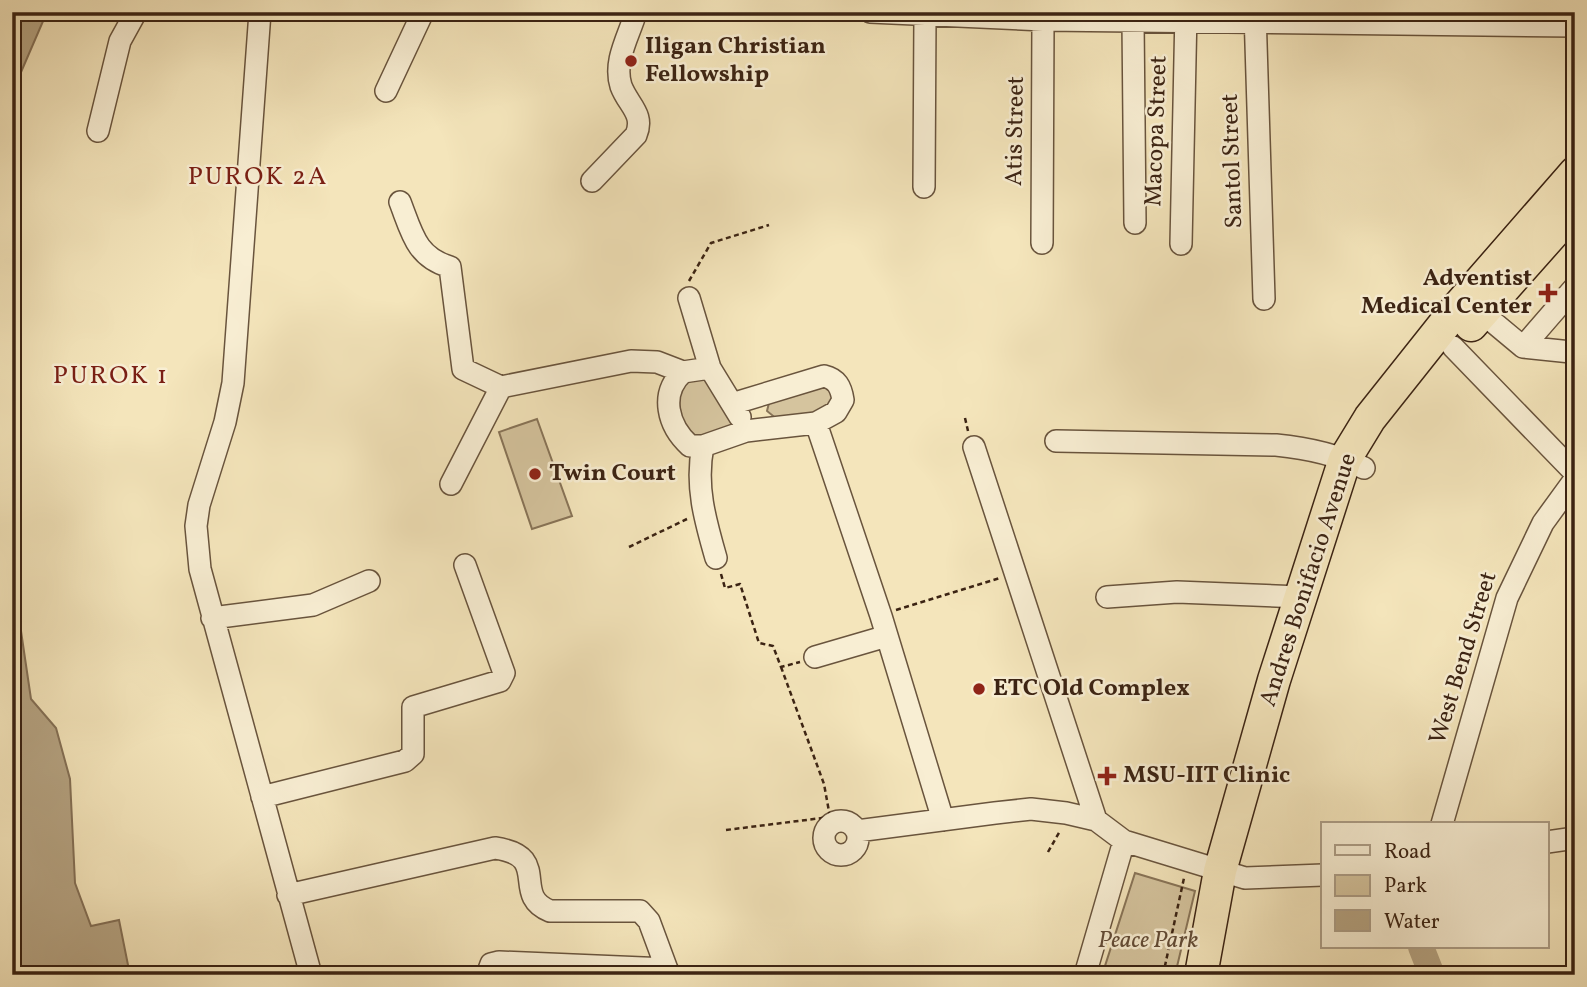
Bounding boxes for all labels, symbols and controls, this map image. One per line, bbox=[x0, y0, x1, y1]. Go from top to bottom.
place label: Iligan Christian Fellowship bbox=[645, 30, 826, 92]
marker: Iligan Christian Fellowship bbox=[623, 53, 639, 69]
street label: Macopa Street bbox=[1137, 55, 1177, 207]
street label: Atis Street bbox=[998, 76, 1034, 186]
street label: Santol Street bbox=[1214, 93, 1252, 229]
district label: PUROK 2A bbox=[188, 159, 328, 195]
place label: Adventist Medical Center bbox=[1361, 262, 1532, 324]
marker: Adventist Medical Center bbox=[1538, 283, 1558, 303]
district label: PUROK 1 bbox=[53, 358, 169, 394]
street label: Andres Bonifacio Avenue bbox=[1252, 449, 1366, 711]
place label: Twin Court bbox=[549, 457, 676, 491]
marker: Twin Court bbox=[527, 466, 543, 482]
street label: West Bend Street bbox=[1422, 567, 1506, 749]
place label: ETC Old Complex bbox=[993, 672, 1190, 706]
marker: ETC Old Complex bbox=[971, 681, 987, 697]
place label: MSU-IIT Clinic bbox=[1123, 759, 1290, 793]
marker: MSU-IIT Clinic bbox=[1097, 766, 1117, 786]
legend bbox=[1321, 822, 1548, 948]
text: Road bbox=[1384, 838, 1431, 867]
text: Park bbox=[1384, 872, 1427, 901]
text: Water bbox=[1384, 908, 1440, 937]
park label: Peace Park bbox=[1098, 924, 1198, 958]

